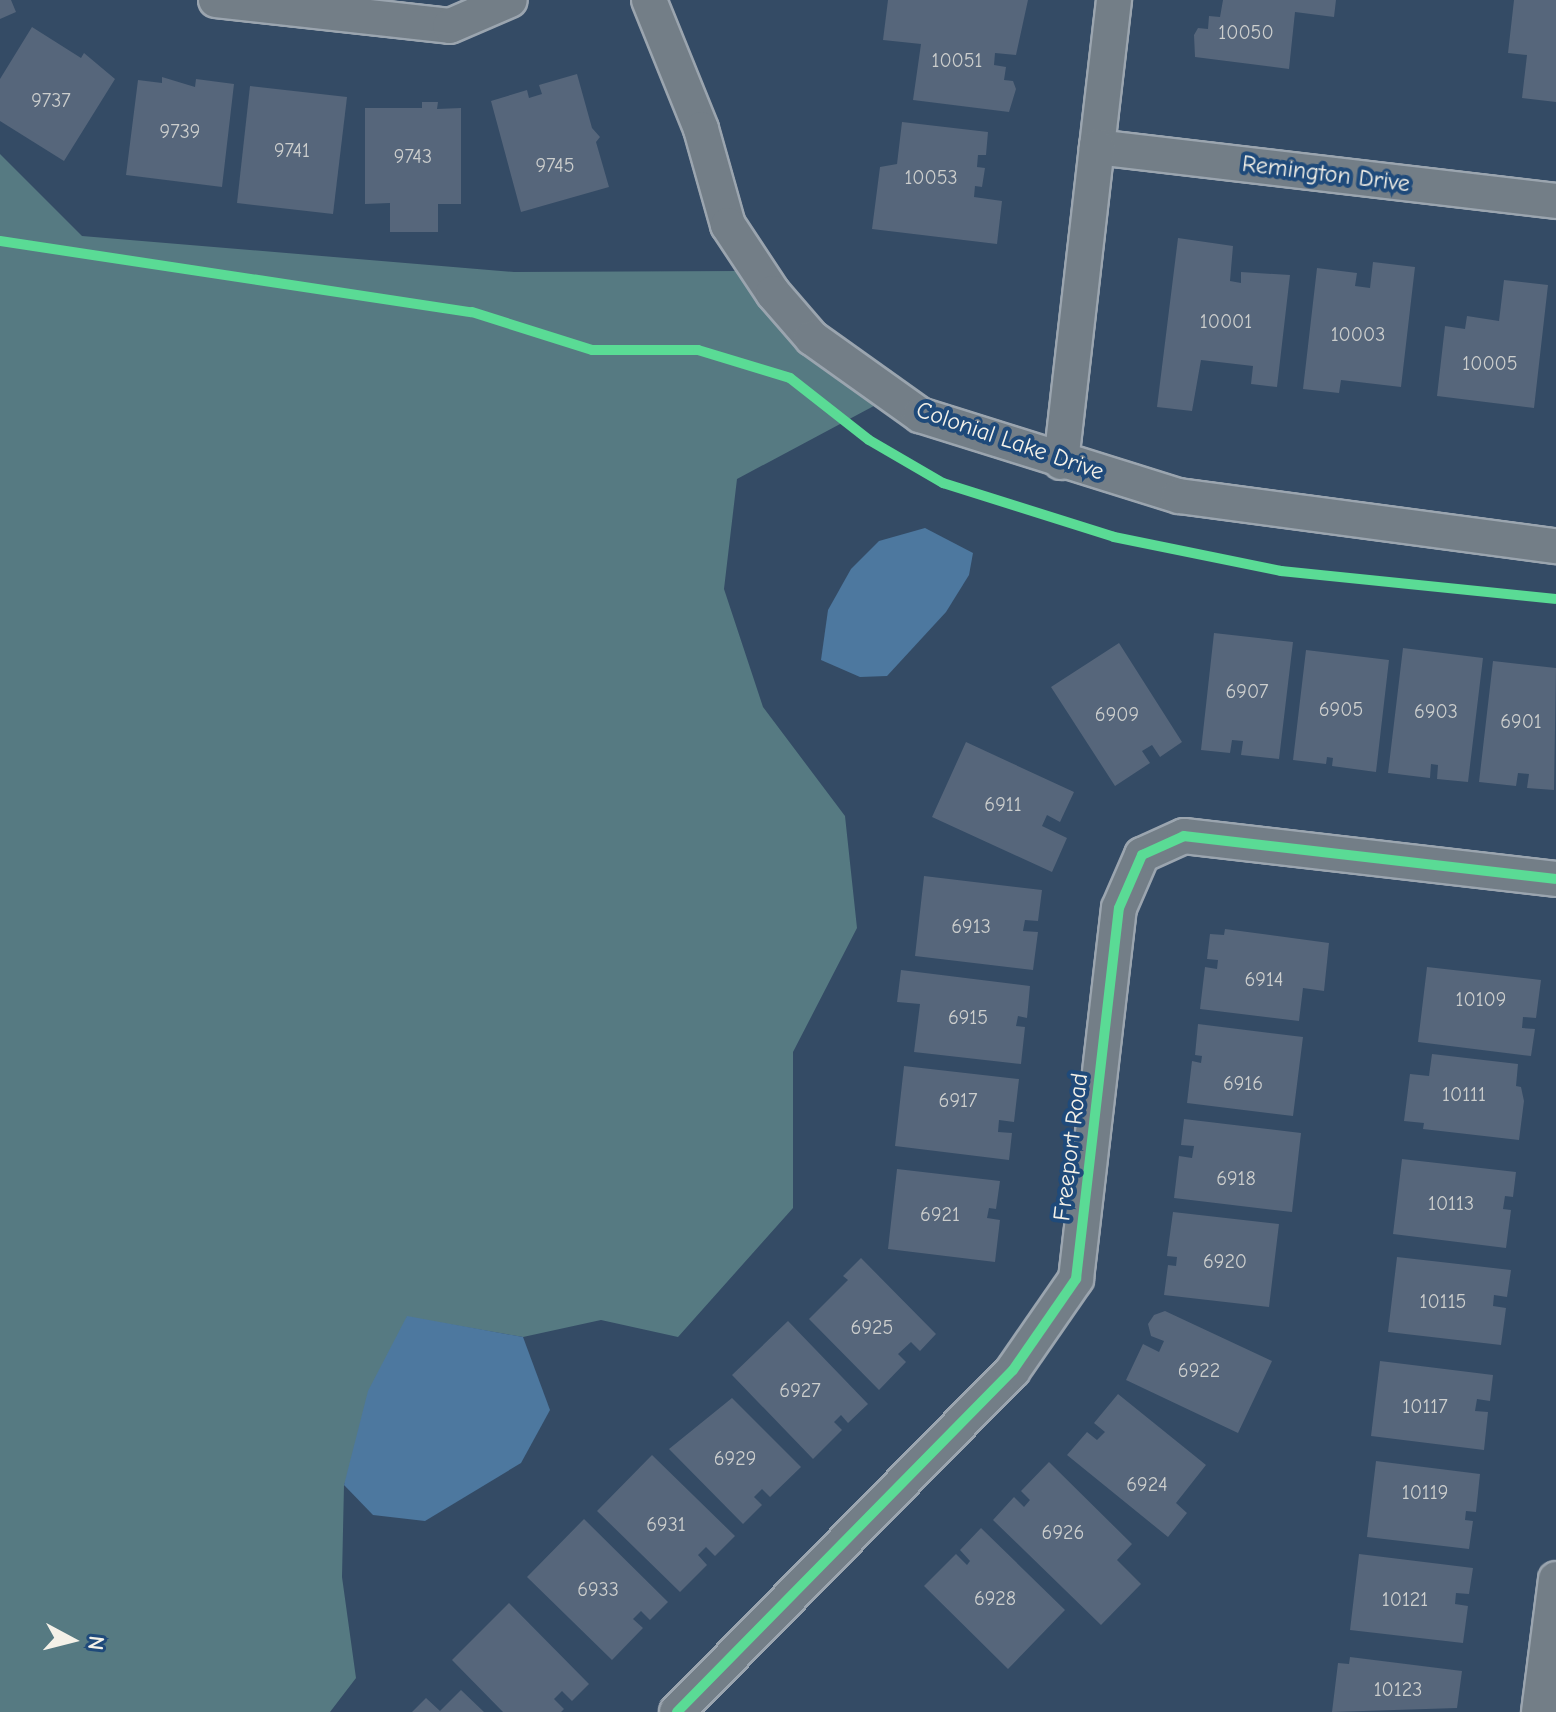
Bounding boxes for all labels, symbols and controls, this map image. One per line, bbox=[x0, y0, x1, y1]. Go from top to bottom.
house number: 10050 bbox=[1218, 20, 1274, 44]
house number: 10051 bbox=[931, 48, 983, 72]
house number: 9737 bbox=[31, 88, 71, 112]
house number: 9739 bbox=[160, 119, 200, 143]
house number: 9741 bbox=[274, 138, 310, 162]
house number: 9743 bbox=[394, 144, 432, 168]
street label: Remington Drive bbox=[1240, 149, 1412, 199]
house number: 9745 bbox=[536, 153, 574, 177]
house number: 10053 bbox=[904, 165, 958, 189]
house number: 10001 bbox=[1200, 309, 1252, 333]
house number: 10003 bbox=[1331, 322, 1385, 346]
house number: 10005 bbox=[1462, 351, 1518, 375]
street label: Colonial Lake Drive bbox=[912, 395, 1108, 487]
house number: 6907 bbox=[1225, 679, 1269, 703]
house number: 6905 bbox=[1319, 697, 1363, 721]
house number: 6903 bbox=[1414, 699, 1458, 723]
house number: 6909 bbox=[1095, 702, 1139, 726]
house number: 6901 bbox=[1500, 709, 1542, 733]
house number: 6911 bbox=[984, 792, 1022, 816]
house number: 6913 bbox=[951, 914, 991, 938]
house number: 6914 bbox=[1244, 967, 1284, 991]
house number: 10109 bbox=[1456, 987, 1506, 1011]
house number: 6915 bbox=[948, 1005, 988, 1029]
street label: Freeport Road bbox=[1048, 1071, 1094, 1223]
house number: 6916 bbox=[1223, 1071, 1263, 1095]
house number: 10111 bbox=[1442, 1082, 1486, 1106]
house number: 6917 bbox=[939, 1088, 977, 1112]
house number: 6918 bbox=[1216, 1166, 1256, 1190]
house number: 10113 bbox=[1428, 1191, 1474, 1215]
house number: 6921 bbox=[920, 1202, 960, 1226]
house number: 6920 bbox=[1203, 1249, 1247, 1273]
house number: 10115 bbox=[1420, 1289, 1466, 1313]
house number: 6925 bbox=[851, 1315, 893, 1339]
house number: 6922 bbox=[1178, 1358, 1220, 1382]
house number: 6927 bbox=[779, 1378, 821, 1402]
house number: 10117 bbox=[1402, 1394, 1448, 1418]
house number: 6929 bbox=[714, 1446, 756, 1470]
house number: 6924 bbox=[1126, 1472, 1168, 1496]
house number: 10119 bbox=[1402, 1480, 1448, 1504]
house number: 6931 bbox=[646, 1512, 686, 1536]
house number: 6926 bbox=[1042, 1520, 1084, 1544]
house number: 6933 bbox=[577, 1577, 619, 1601]
house number: 6928 bbox=[974, 1586, 1016, 1610]
house number: 10121 bbox=[1382, 1587, 1428, 1611]
north arrow bbox=[32, 1600, 112, 1680]
text: N bbox=[82, 1634, 110, 1652]
house number: 10123 bbox=[1374, 1677, 1422, 1701]

